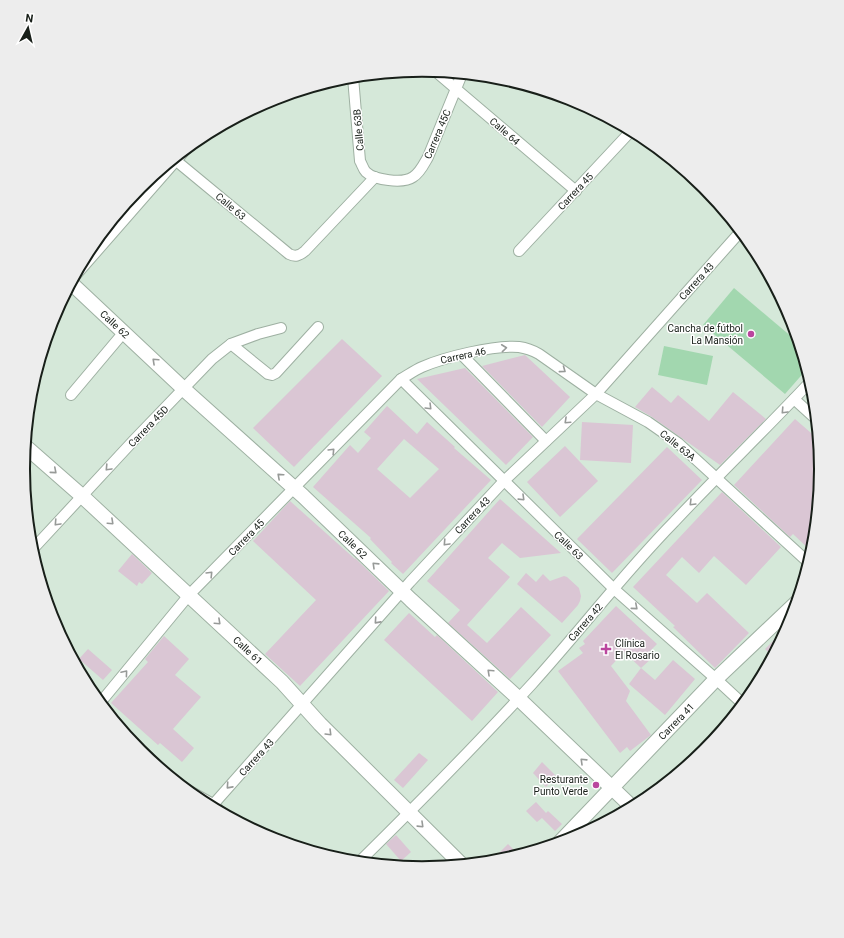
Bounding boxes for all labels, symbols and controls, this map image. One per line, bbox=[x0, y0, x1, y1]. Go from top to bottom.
north arrow bbox=[8, 8, 48, 48]
text: N bbox=[25, 12, 34, 26]
street label: Carrera 45C bbox=[422, 107, 453, 161]
street label: Calle 63B bbox=[351, 109, 366, 151]
street label: Calle 64 bbox=[488, 115, 522, 148]
street label: Carrera 45 bbox=[556, 170, 595, 212]
street label: Calle 63 bbox=[213, 191, 248, 222]
street label: Carrera 43 bbox=[677, 260, 716, 302]
street label: Calle 62 bbox=[98, 308, 132, 341]
place label: Cancha de fútbol La Mansión bbox=[667, 323, 743, 346]
marker: Cancha de fútbol La Mansión bbox=[746, 329, 756, 339]
one-way arrow bbox=[501, 344, 507, 353]
street label: Carrera 46 bbox=[439, 345, 487, 366]
one-way arrow bbox=[153, 359, 160, 366]
one-way arrow bbox=[558, 366, 565, 373]
one-way arrow bbox=[424, 402, 432, 410]
street label: Carrera 45D bbox=[126, 404, 171, 449]
one-way arrow bbox=[782, 406, 789, 413]
one-way arrow bbox=[565, 416, 572, 423]
street label: Calle 63A bbox=[658, 428, 698, 463]
one-way arrow bbox=[327, 448, 334, 456]
one-way arrow bbox=[105, 463, 113, 471]
one-way arrow bbox=[49, 466, 56, 473]
one-way arrow bbox=[277, 473, 285, 480]
one-way arrow bbox=[517, 493, 525, 501]
street label: Carrera 43 bbox=[453, 495, 492, 536]
one-way arrow bbox=[690, 498, 697, 506]
street label: Carrera 45 bbox=[226, 517, 267, 558]
one-way arrow bbox=[54, 518, 62, 526]
one-way arrow bbox=[106, 518, 114, 525]
street label: Calle 62 bbox=[336, 528, 370, 561]
street label: Calle 63 bbox=[552, 529, 585, 562]
one-way arrow bbox=[444, 538, 451, 546]
one-way arrow bbox=[372, 562, 380, 569]
one-way arrow bbox=[205, 571, 212, 579]
street label: Carrera 42 bbox=[566, 601, 605, 643]
one-way arrow bbox=[631, 603, 638, 610]
one-way arrow bbox=[374, 616, 382, 624]
one-way arrow bbox=[213, 617, 221, 624]
street label: Calle 61 bbox=[231, 634, 265, 667]
place label: Clínica El Rosario bbox=[615, 638, 660, 661]
marker: Clínica El Rosario bbox=[600, 643, 612, 655]
one-way arrow bbox=[121, 670, 128, 677]
one-way arrow bbox=[487, 670, 494, 677]
street label: Carrera 41 bbox=[656, 701, 696, 742]
one-way arrow bbox=[324, 728, 332, 736]
street label: Carrera 43 bbox=[237, 736, 276, 778]
one-way arrow bbox=[580, 758, 588, 765]
place label: Resturante Punto Verde bbox=[534, 774, 588, 797]
marker: Resturante Punto Verde bbox=[591, 780, 601, 790]
one-way arrow bbox=[227, 781, 234, 789]
one-way arrow bbox=[416, 820, 424, 828]

